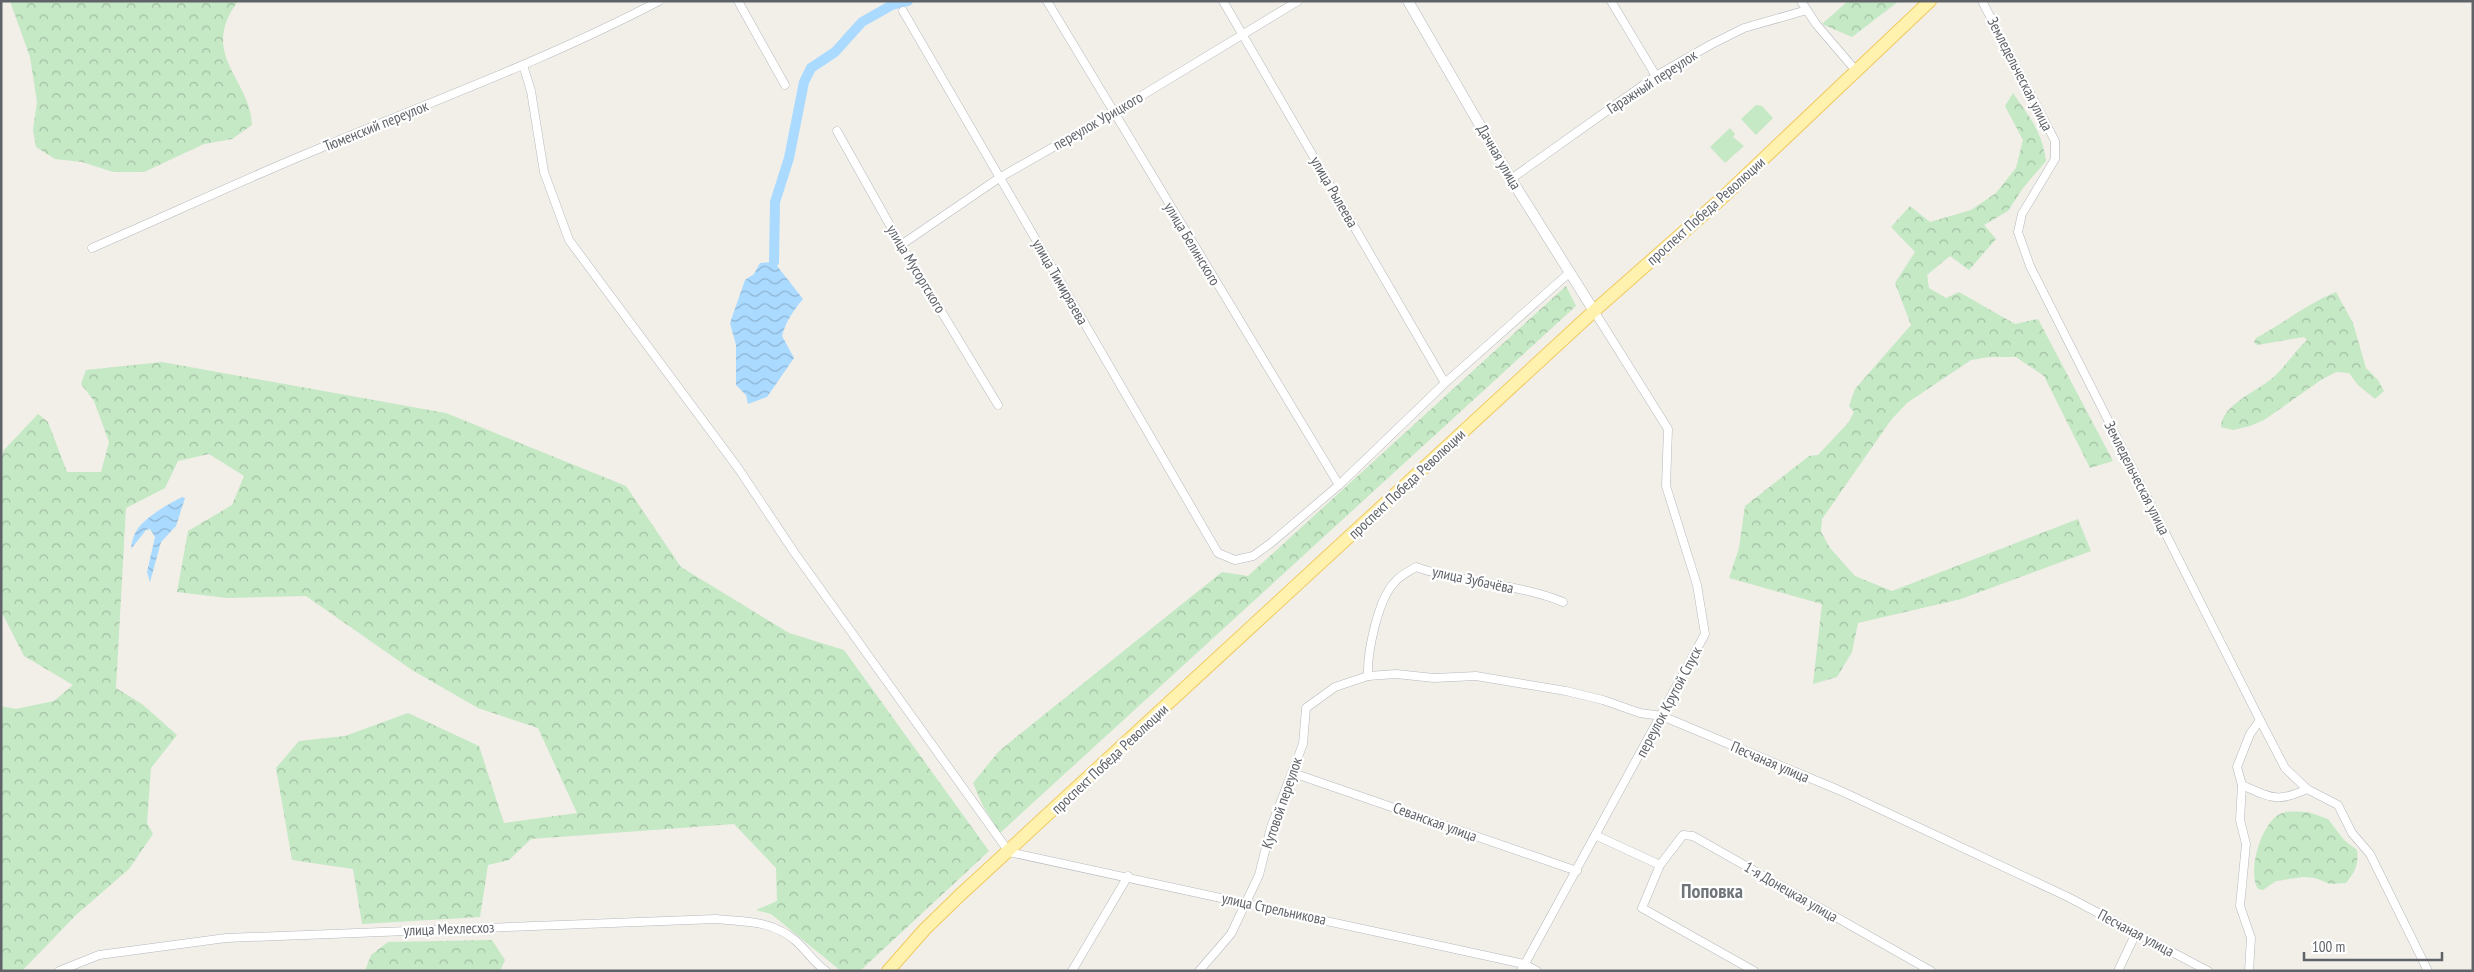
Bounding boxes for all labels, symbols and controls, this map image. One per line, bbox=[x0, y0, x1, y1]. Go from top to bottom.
street label: Земледельческая улица bbox=[1984, 14, 2057, 134]
street label: Гаражный переулок bbox=[1603, 45, 1701, 118]
street label: переулок Урицкого bbox=[1049, 87, 1146, 154]
street label: Тюменский переулок bbox=[321, 96, 431, 155]
street label: Дачная улица bbox=[1473, 121, 1526, 193]
street label: проспект Победа Революции bbox=[1642, 152, 1769, 269]
street label: улица Рылеева bbox=[1306, 153, 1362, 231]
street label: улица Белинского bbox=[1160, 199, 1225, 289]
street label: улица Мусоргского bbox=[883, 221, 950, 316]
street label: улица Тимирязева bbox=[1028, 236, 1093, 328]
street label: Земледельческая улица bbox=[2101, 418, 2174, 538]
street label: проспект Победа Революции bbox=[1344, 424, 1469, 543]
street label: улица Зубачёва bbox=[1431, 562, 1516, 597]
street label: переулок Крутой Спуск bbox=[1631, 643, 1706, 760]
street label: проспект Победа Революции bbox=[1047, 699, 1172, 818]
street label: Песчаная улица bbox=[1728, 736, 1812, 787]
street label: Кутовой переулок bbox=[1257, 754, 1306, 851]
street label: Севанская улица bbox=[1391, 798, 1480, 846]
street label: 1-я Донецкая улица bbox=[1741, 857, 1841, 926]
district label: Поповка bbox=[1681, 878, 1743, 904]
street label: улица Стрельникова bbox=[1220, 888, 1328, 929]
street label: Песчаная улица bbox=[2095, 905, 2178, 961]
street label: улица Мехлесхоз bbox=[403, 917, 495, 940]
scale bar bbox=[2304, 930, 2442, 962]
text: 100 m bbox=[2312, 937, 2345, 956]

